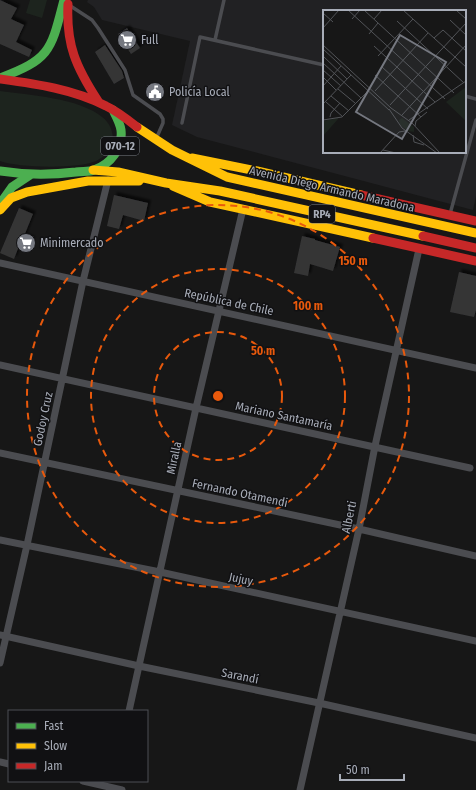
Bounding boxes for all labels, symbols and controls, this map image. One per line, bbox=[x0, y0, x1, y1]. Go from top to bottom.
inset map bbox=[323, 10, 466, 153]
supermarket icon: Full bbox=[116, 29, 138, 51]
place label: Full bbox=[141, 33, 158, 47]
public building icon: Policía Local bbox=[144, 81, 166, 103]
place label: Policía Local bbox=[169, 85, 230, 99]
road number: 070-12 bbox=[101, 137, 139, 155]
street label: Avenida Diego Armando Maradona bbox=[248, 163, 416, 215]
road number: RP4 bbox=[309, 205, 335, 223]
supermarket icon: Minimercado bbox=[15, 232, 37, 254]
place label: Minimercado bbox=[40, 236, 104, 250]
text: 150 m bbox=[338, 254, 368, 268]
street label: República de Chile bbox=[183, 286, 275, 318]
text: 100 m bbox=[293, 299, 323, 313]
text: 50 m bbox=[251, 344, 275, 358]
centre of rings bbox=[211, 389, 225, 403]
street label: Godoy Cruz bbox=[30, 390, 56, 447]
street label: Mariano Santamaría bbox=[234, 399, 334, 433]
street label: Miralla bbox=[164, 440, 184, 476]
street label: Fernando Otamendi bbox=[191, 476, 289, 510]
street label: Alberti bbox=[339, 499, 359, 535]
street label: Jujuy bbox=[228, 570, 255, 588]
street label: Sarandí bbox=[220, 666, 260, 686]
legend bbox=[8, 710, 148, 782]
text: Fast bbox=[44, 719, 63, 733]
text: Slow bbox=[44, 739, 67, 753]
scale bar bbox=[340, 756, 404, 782]
text: Jam bbox=[44, 759, 62, 773]
text: 50 m bbox=[346, 763, 370, 777]

